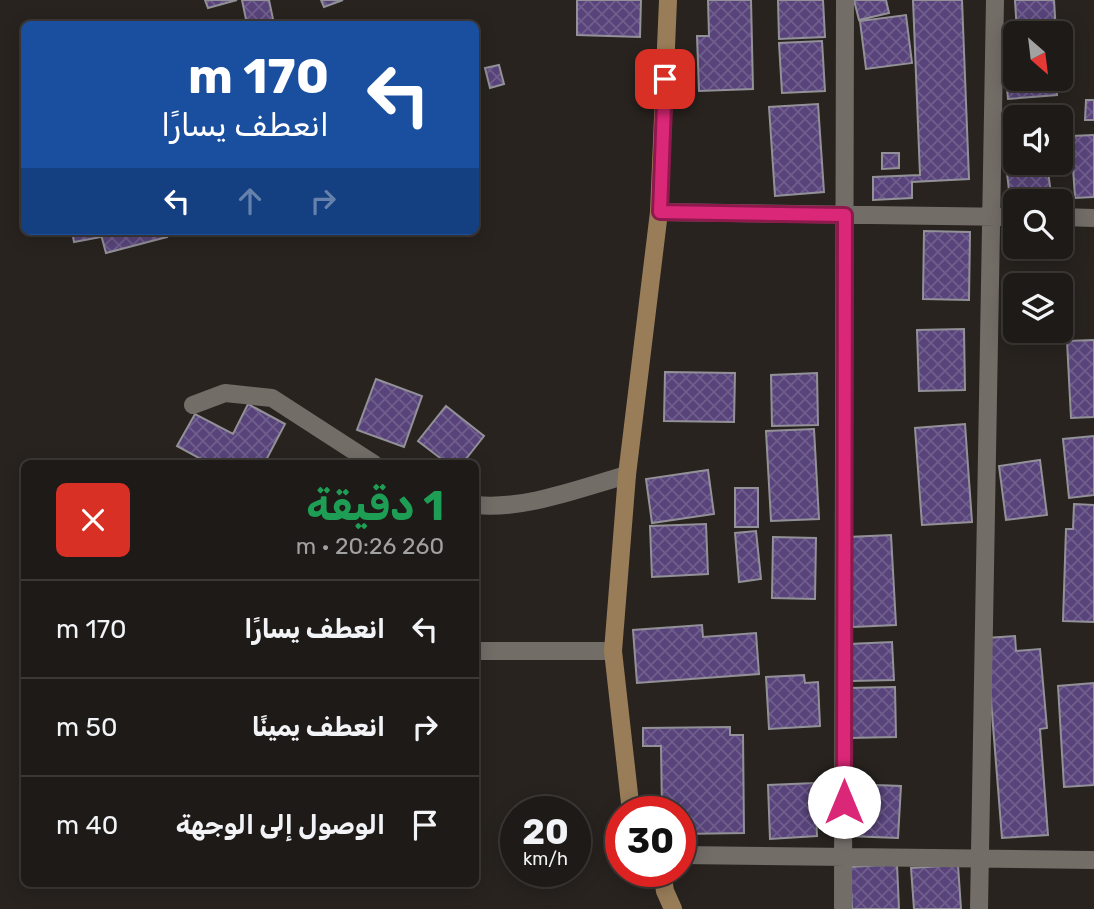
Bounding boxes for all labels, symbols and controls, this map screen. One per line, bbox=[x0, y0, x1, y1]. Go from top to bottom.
north arrow bbox=[1003, 21, 1073, 91]
map controls bbox=[1003, 21, 1073, 343]
text: 170 m bbox=[188, 47, 329, 105]
icon: left bbox=[353, 49, 444, 140]
pin bbox=[635, 49, 695, 109]
icon: arrive bbox=[646, 60, 684, 98]
button: sound bbox=[1003, 105, 1073, 175]
text: انعطف يسارًا bbox=[161, 106, 329, 144]
icon: left bbox=[158, 182, 196, 220]
icon: ahead bbox=[231, 182, 269, 220]
icon: right bbox=[304, 182, 342, 220]
button: search bbox=[1003, 189, 1073, 259]
button: layers bbox=[1003, 273, 1073, 343]
text: 1 دقيقة bbox=[306, 481, 444, 531]
button: close bbox=[56, 483, 130, 557]
text: 260 m · 20:26 bbox=[296, 532, 444, 560]
icon: left bbox=[406, 610, 444, 648]
text: 170 m bbox=[56, 614, 126, 645]
text: انعطف يسارًا bbox=[244, 614, 385, 645]
icon: right bbox=[406, 708, 444, 746]
text: 50 m bbox=[56, 712, 117, 743]
text: انعطف يمينًا bbox=[252, 712, 385, 743]
position arrow bbox=[807, 765, 881, 839]
speed limit sign: 30 bbox=[605, 796, 696, 887]
icon: arrive bbox=[406, 806, 444, 844]
text: 40 m bbox=[56, 810, 118, 841]
text: الوصول إلى الوجهة bbox=[176, 810, 385, 841]
text: 20 bbox=[522, 811, 569, 853]
text: km/h bbox=[523, 848, 568, 870]

